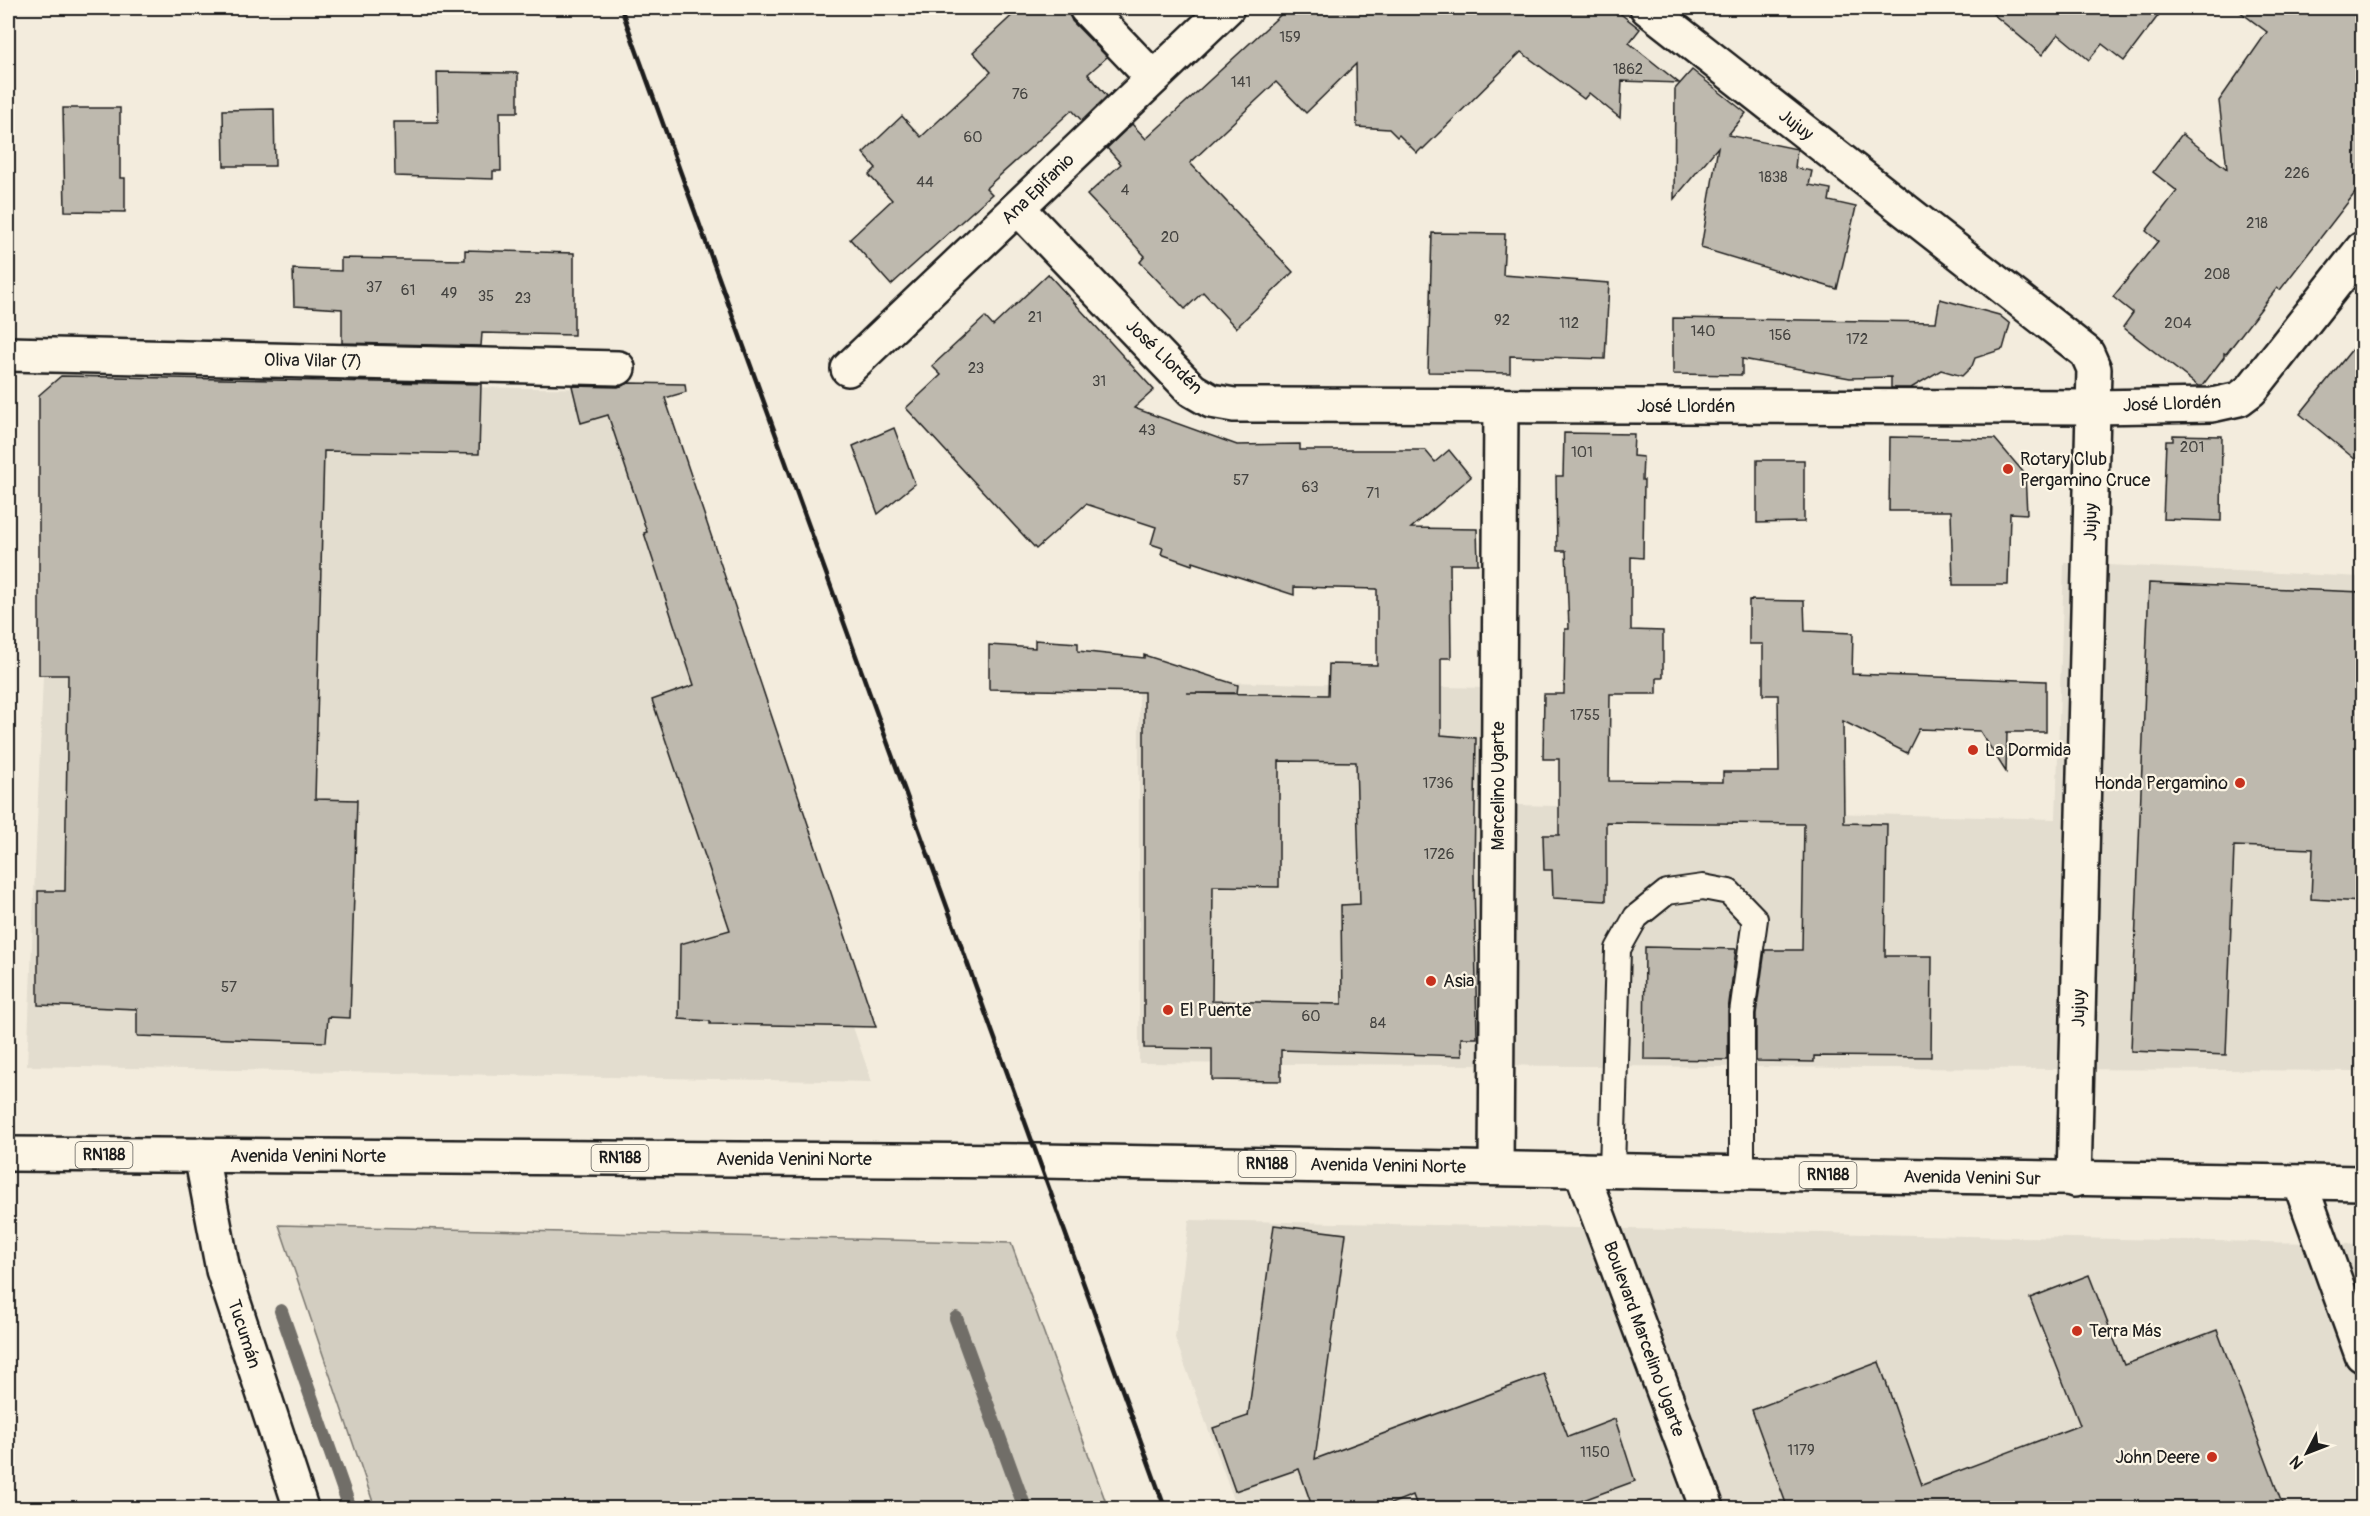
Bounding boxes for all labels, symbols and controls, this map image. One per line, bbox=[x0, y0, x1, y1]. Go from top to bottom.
house number: 159 bbox=[1279, 28, 1301, 47]
house number: 1862 bbox=[1613, 60, 1643, 79]
house number: 141 bbox=[1231, 73, 1251, 92]
house number: 76 bbox=[1012, 85, 1028, 104]
street label: Jujuy bbox=[1774, 104, 1818, 146]
house number: 60 bbox=[964, 128, 982, 147]
street label: Ana Epifanio bbox=[997, 148, 1080, 229]
house number: 226 bbox=[2284, 164, 2310, 183]
house number: 1838 bbox=[1758, 168, 1788, 187]
house number: 44 bbox=[916, 173, 934, 192]
house number: 4 bbox=[1121, 181, 1130, 200]
house number: 218 bbox=[2246, 214, 2268, 233]
house number: 20 bbox=[1161, 228, 1179, 247]
house number: 208 bbox=[2204, 265, 2231, 284]
house number: 37 bbox=[366, 278, 382, 297]
house number: 61 bbox=[401, 281, 415, 300]
house number: 49 bbox=[441, 284, 457, 303]
house number: 35 bbox=[478, 287, 494, 306]
house number: 23 bbox=[515, 289, 531, 308]
house number: 21 bbox=[1028, 308, 1042, 327]
house number: 92 bbox=[1494, 311, 1510, 330]
street label: José Llordén bbox=[1121, 314, 1207, 400]
house number: 112 bbox=[1559, 314, 1579, 333]
house number: 204 bbox=[2164, 314, 2192, 333]
house number: 140 bbox=[1691, 322, 1715, 341]
house number: 156 bbox=[1769, 326, 1791, 345]
house number: 172 bbox=[1846, 330, 1868, 349]
street label: Oliva Vilar (7) bbox=[264, 349, 362, 373]
house number: 23 bbox=[968, 359, 984, 378]
house number: 31 bbox=[1092, 372, 1106, 391]
street label: José Llordén bbox=[2122, 391, 2222, 417]
street label: José Llordén bbox=[1637, 395, 1735, 418]
house number: 43 bbox=[1138, 421, 1156, 440]
house number: 201 bbox=[2180, 438, 2204, 457]
house number: 101 bbox=[1571, 443, 1593, 462]
place label: Rotary Club Pergamino Cruce bbox=[2020, 448, 2151, 492]
marker: Rotary Club Pergamino Cruce bbox=[2001, 462, 2015, 476]
house number: 57 bbox=[1233, 471, 1249, 490]
house number: 63 bbox=[1301, 478, 1319, 497]
house number: 71 bbox=[1366, 484, 1380, 503]
street label: Jujuy bbox=[2079, 502, 2103, 541]
house number: 1755 bbox=[1570, 706, 1600, 725]
street label: Marcelino Ugarte bbox=[1487, 721, 1510, 851]
place label: La Dormida bbox=[1985, 739, 2071, 762]
marker: La Dormida bbox=[1966, 743, 1980, 757]
place label: Honda Pergamino bbox=[2094, 772, 2228, 795]
house number: 1736 bbox=[1423, 774, 1453, 793]
marker: Honda Pergamino bbox=[2233, 776, 2247, 790]
house number: 1726 bbox=[1424, 845, 1454, 864]
place label: Asia bbox=[1443, 970, 1474, 993]
marker: Asia bbox=[1424, 974, 1438, 988]
house number: 57 bbox=[221, 978, 237, 997]
street label: Jujuy bbox=[2067, 988, 2091, 1027]
place label: El Puente bbox=[1180, 999, 1251, 1022]
marker: El Puente bbox=[1161, 1003, 1175, 1017]
house number: 60 bbox=[1302, 1007, 1320, 1026]
house number: 84 bbox=[1370, 1014, 1386, 1033]
road number: RN188 bbox=[76, 1142, 132, 1168]
street label: Avenida Venini Norte bbox=[230, 1145, 386, 1168]
road number: RN188 bbox=[592, 1145, 648, 1171]
street label: Avenida Venini Norte bbox=[716, 1148, 872, 1171]
road number: RN188 bbox=[1238, 1151, 1296, 1177]
street label: Avenida Venini Norte bbox=[1310, 1153, 1466, 1179]
road number: RN188 bbox=[1800, 1162, 1856, 1188]
street label: Avenida Venini Sur bbox=[1903, 1165, 2042, 1191]
street label: Boulevard Marcelino Ugarte bbox=[1598, 1238, 1690, 1440]
street label: Tucumán bbox=[222, 1297, 266, 1371]
place label: Terra Más bbox=[2089, 1320, 2161, 1343]
marker: Terra Más bbox=[2070, 1324, 2084, 1338]
north arrow bbox=[2277, 1423, 2337, 1483]
house number: 1179 bbox=[1787, 1441, 1815, 1460]
house number: 1150 bbox=[1580, 1443, 1610, 1462]
place label: John Deere bbox=[2115, 1446, 2200, 1469]
marker: John Deere bbox=[2205, 1450, 2219, 1464]
text: N bbox=[2285, 1452, 2308, 1473]

